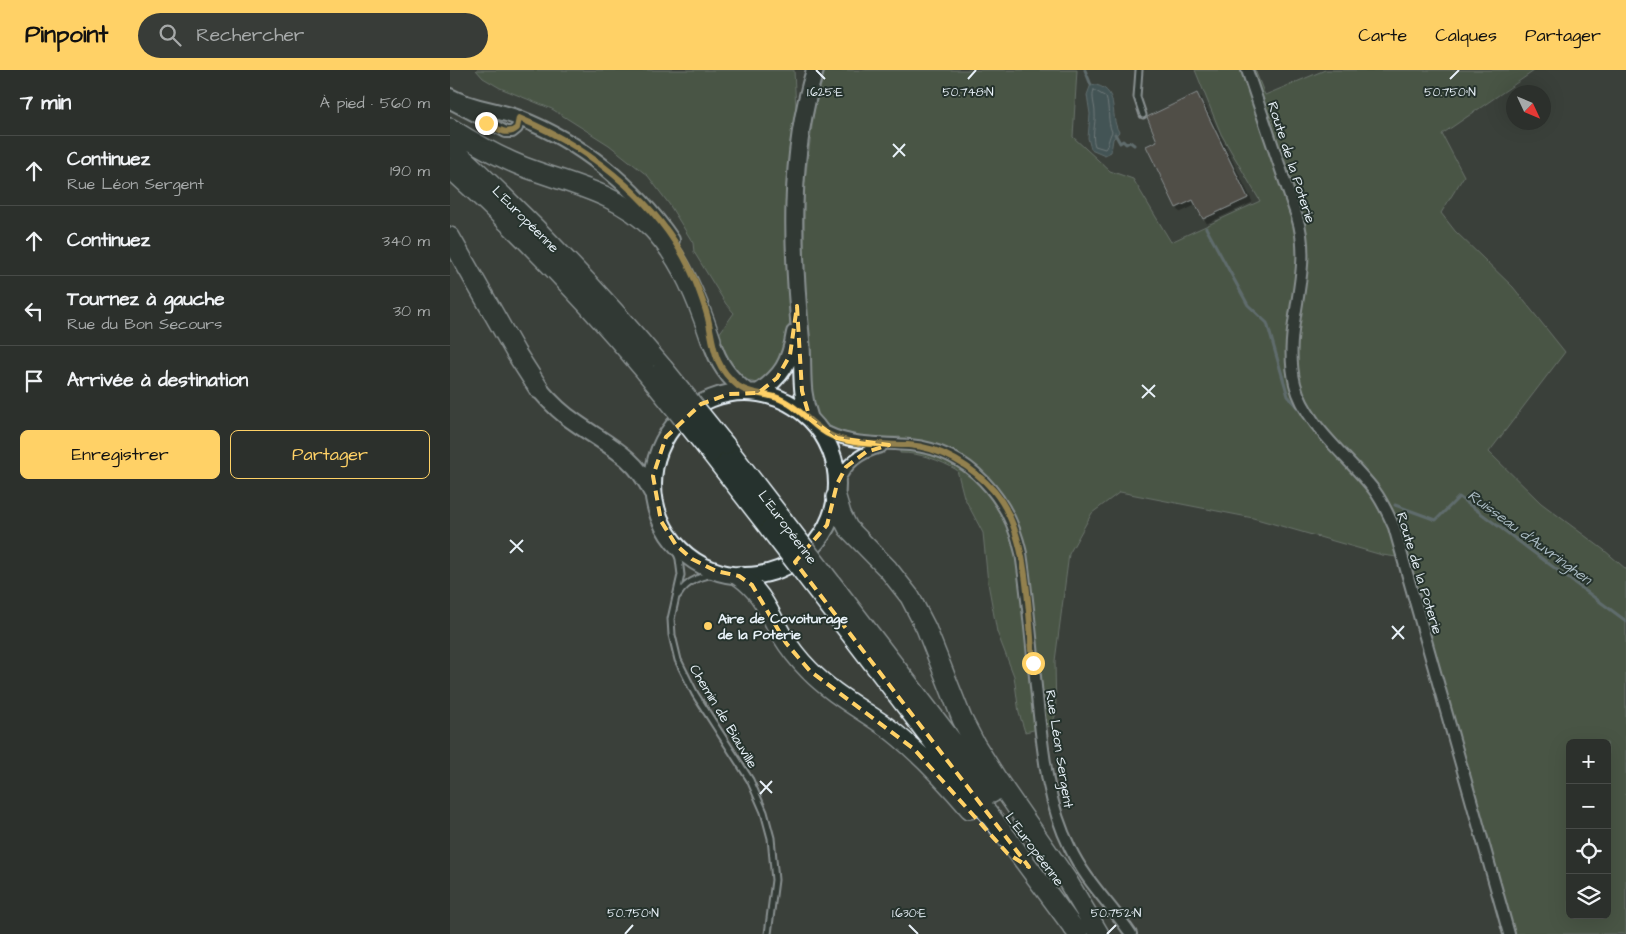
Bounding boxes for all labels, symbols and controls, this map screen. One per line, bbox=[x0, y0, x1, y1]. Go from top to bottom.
search box bbox=[138, 13, 488, 58]
text: Pinpoint bbox=[25, 18, 108, 52]
icon: search bbox=[156, 21, 184, 49]
text: Rechercher bbox=[196, 22, 304, 49]
text: Carte bbox=[1358, 23, 1407, 48]
text: Calques bbox=[1435, 23, 1497, 48]
text: Partager bbox=[1525, 23, 1601, 48]
text: 1.625°E bbox=[807, 84, 843, 101]
text: 50.748°N bbox=[942, 84, 994, 101]
text: 50.750°N bbox=[1424, 84, 1476, 101]
north arrow bbox=[1506, 85, 1551, 130]
text: 7 min bbox=[20, 88, 71, 117]
text: À pied · 560 m bbox=[320, 92, 430, 114]
street label: Route de la Poterie bbox=[1262, 99, 1320, 226]
route end bbox=[475, 112, 498, 135]
text: Continuez bbox=[67, 146, 150, 173]
icon: ahead bbox=[20, 157, 48, 185]
text: 190 m bbox=[390, 160, 430, 182]
text: Rue Léon Sergent bbox=[67, 173, 204, 195]
street label: L'Européenne bbox=[487, 182, 564, 258]
icon: ahead bbox=[20, 227, 48, 255]
text: Continuez bbox=[67, 227, 150, 254]
text: 340 m bbox=[382, 230, 430, 252]
text: Tournez à gauche bbox=[67, 286, 225, 313]
icon: left bbox=[20, 297, 48, 325]
text: 30 m bbox=[393, 300, 430, 322]
text: Rue du Bon Secours bbox=[67, 313, 222, 335]
icon: arrive bbox=[20, 367, 48, 395]
text: Arrivée à destination bbox=[67, 367, 248, 394]
button: Enregistrer bbox=[20, 430, 220, 479]
button: Partager bbox=[230, 430, 430, 479]
water label: Ruisseau d'Auvringhen bbox=[1463, 485, 1597, 591]
street label: L'Européenne bbox=[753, 487, 822, 569]
street label: Route de la Poterie bbox=[1391, 510, 1447, 637]
place label: Aire de Covoiturage de la Poterie bbox=[717, 609, 848, 645]
marker: Aire de Covoiturage de la Poterie bbox=[702, 620, 714, 632]
route start bbox=[1022, 652, 1045, 675]
street label: Chemin de Biauville bbox=[684, 661, 762, 773]
street label: Rue Léon Sergent bbox=[1040, 688, 1078, 810]
map controls bbox=[1566, 739, 1611, 919]
button: + bbox=[1566, 739, 1611, 784]
button: − bbox=[1566, 784, 1611, 829]
street label: L'Européenne bbox=[1000, 809, 1069, 891]
button: locate bbox=[1566, 829, 1611, 874]
button: layers bbox=[1566, 874, 1611, 919]
text: 50.750°N bbox=[607, 905, 659, 922]
text: 1.630°E bbox=[892, 905, 926, 922]
text: 50.752°N bbox=[1091, 905, 1142, 922]

